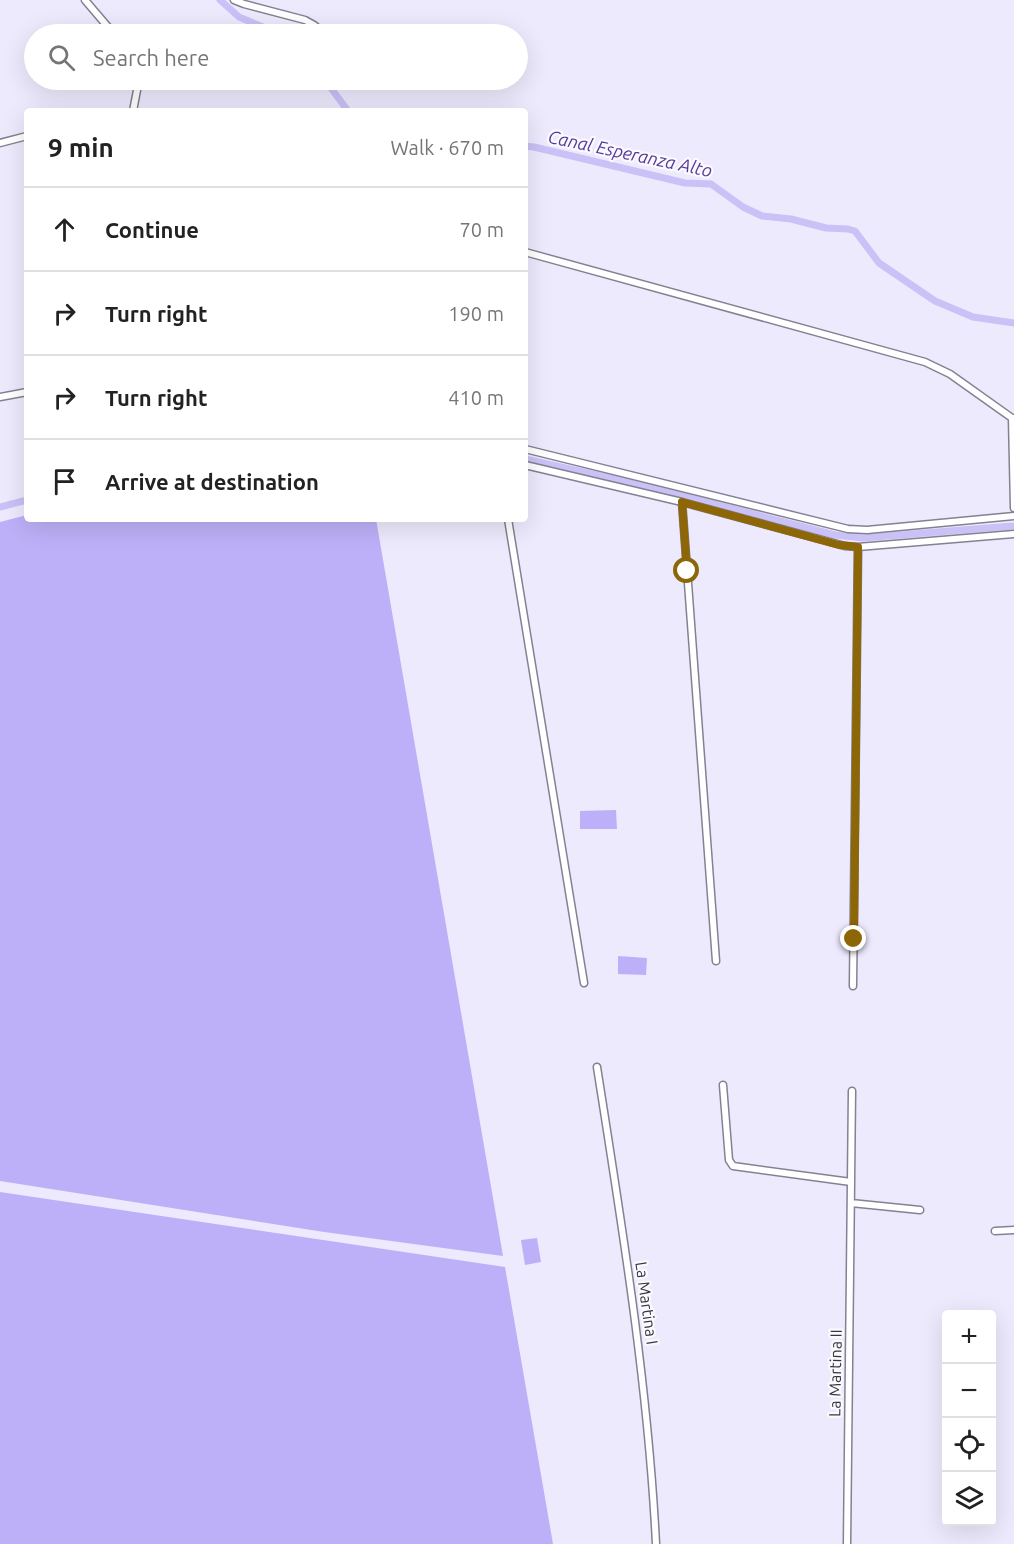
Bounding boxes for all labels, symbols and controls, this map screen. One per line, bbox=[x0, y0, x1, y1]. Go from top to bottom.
search box bbox=[24, 24, 528, 90]
icon: search bbox=[45, 41, 78, 74]
text: Search here bbox=[93, 45, 209, 70]
water label: Canal Esperanza Alto bbox=[546, 126, 714, 180]
text: 9 min bbox=[48, 133, 114, 162]
text: Walk · 670 m bbox=[391, 136, 504, 159]
icon: ahead bbox=[48, 213, 81, 246]
text: Continue bbox=[105, 217, 199, 242]
text: 70 m bbox=[460, 218, 504, 241]
icon: right bbox=[48, 297, 81, 330]
text: Turn right bbox=[105, 301, 207, 326]
text: 190 m bbox=[448, 302, 504, 325]
icon: right bbox=[48, 381, 81, 414]
text: Turn right bbox=[105, 385, 207, 410]
text: 410 m bbox=[448, 386, 504, 409]
icon: arrive bbox=[48, 465, 81, 498]
text: Arrive at destination bbox=[105, 469, 319, 494]
route start bbox=[673, 557, 699, 583]
route end bbox=[840, 925, 866, 951]
street label: La Martina I bbox=[632, 1260, 662, 1346]
map controls bbox=[942, 1310, 996, 1526]
button: + bbox=[942, 1310, 996, 1364]
street label: La Martina II bbox=[825, 1329, 845, 1417]
button: − bbox=[942, 1364, 996, 1418]
button: locate bbox=[942, 1418, 996, 1472]
button: layers bbox=[942, 1472, 996, 1526]

